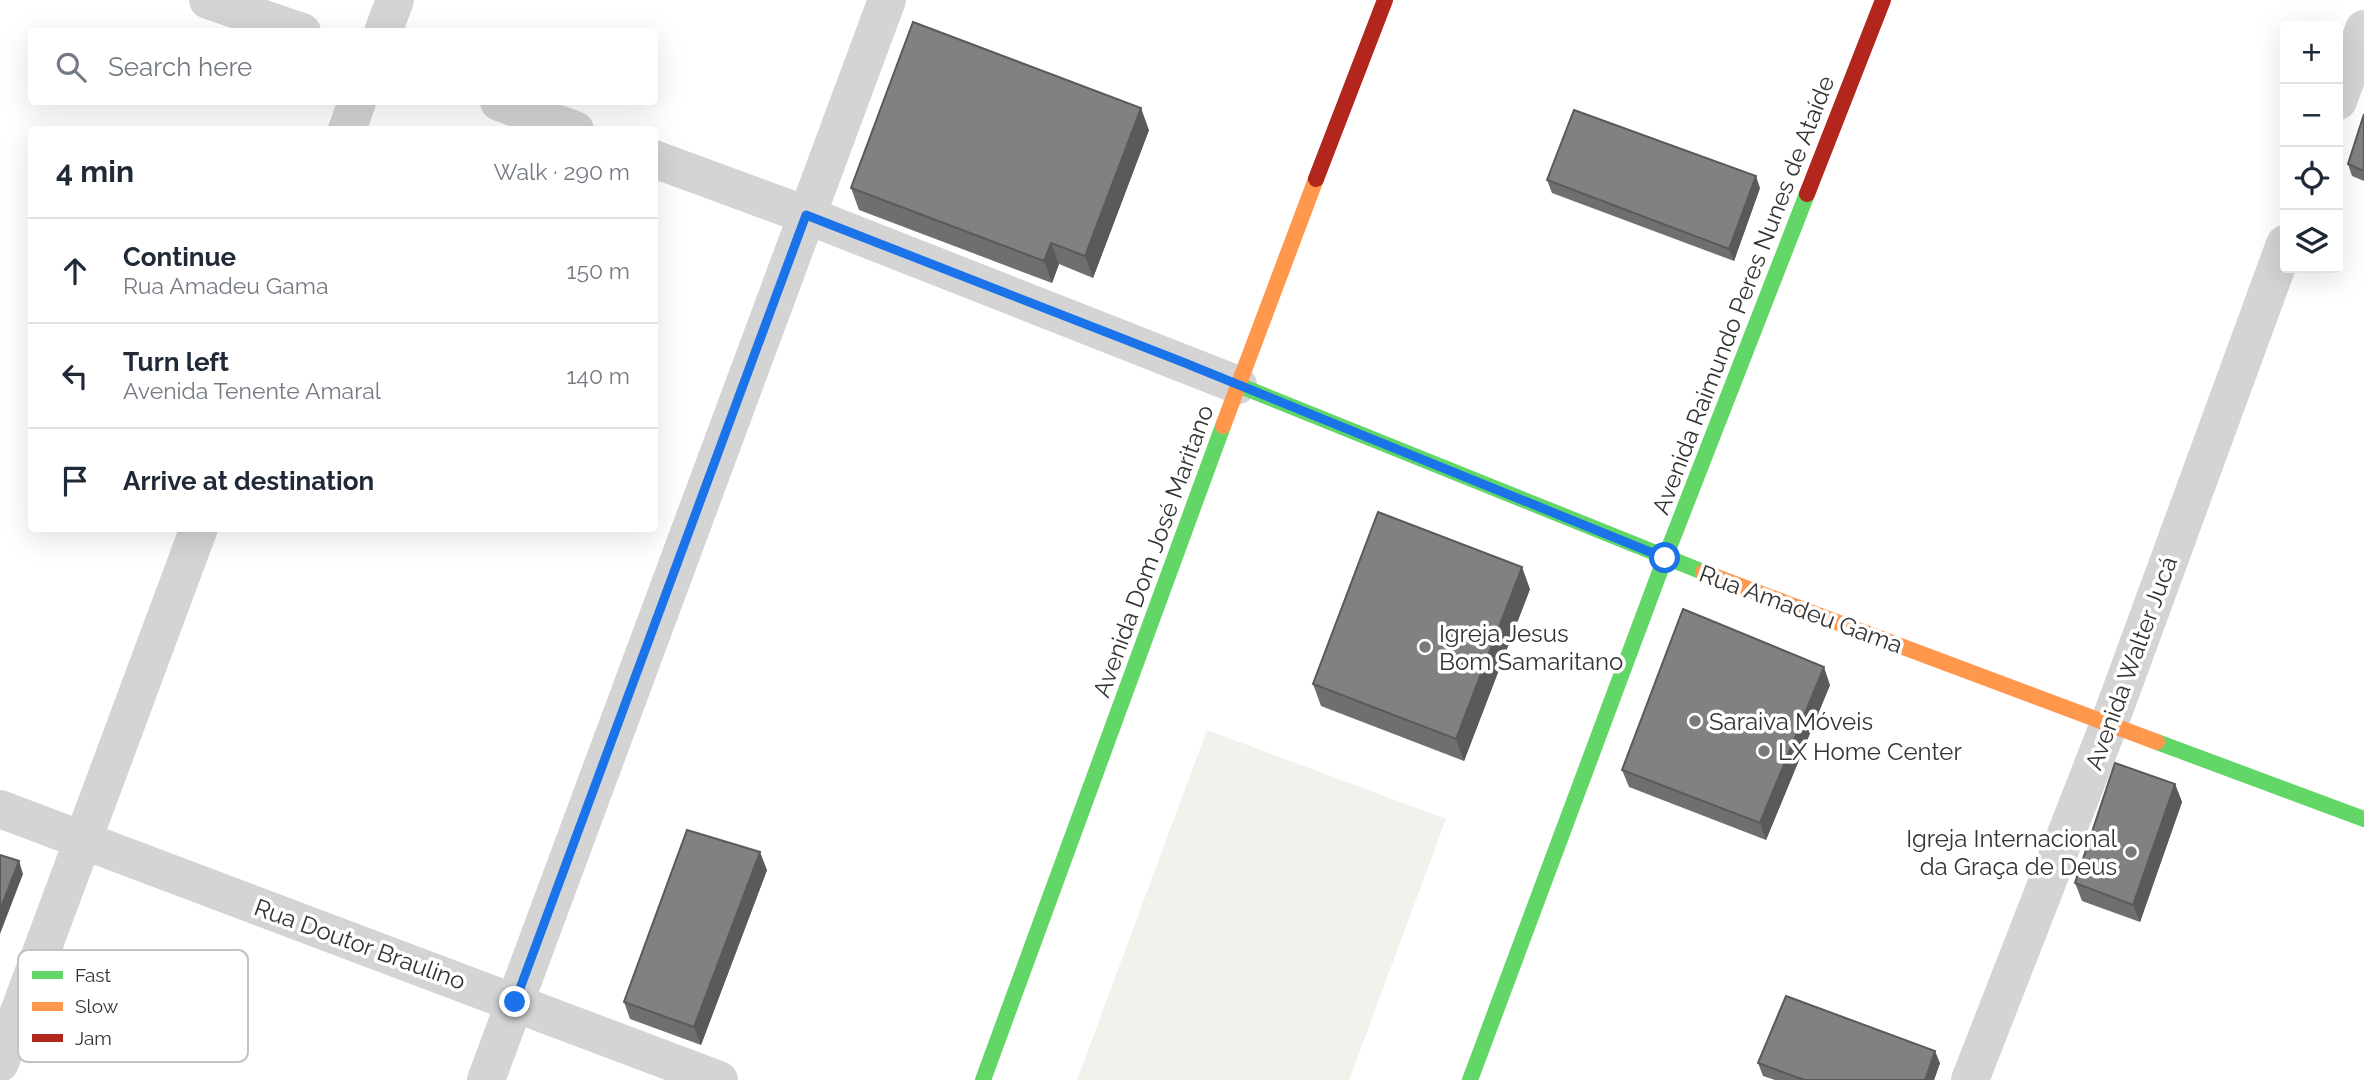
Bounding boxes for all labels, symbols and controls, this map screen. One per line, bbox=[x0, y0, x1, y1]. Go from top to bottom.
map controls bbox=[2280, 21, 2343, 273]
button: + bbox=[2280, 21, 2343, 84]
search box bbox=[28, 28, 658, 105]
icon: search bbox=[52, 48, 90, 86]
text: Search here bbox=[108, 52, 252, 82]
street label: Avenida Raimundo Peres Nunes de Ataíde bbox=[1646, 72, 1840, 518]
button: − bbox=[2280, 84, 2343, 147]
button: locate bbox=[2280, 147, 2343, 210]
text: 4 min bbox=[56, 154, 134, 189]
text: Walk · 290 m bbox=[494, 158, 630, 185]
button: layers bbox=[2280, 210, 2343, 273]
text: Continue bbox=[123, 242, 236, 272]
icon: ahead bbox=[56, 252, 94, 290]
text: 150 m bbox=[567, 257, 630, 284]
text: Rua Amadeu Gama bbox=[123, 272, 328, 299]
text: Turn left bbox=[123, 347, 229, 377]
icon: left bbox=[56, 357, 94, 395]
text: 140 m bbox=[567, 362, 630, 389]
text: Avenida Tenente Amaral bbox=[123, 377, 381, 404]
street label: Avenida Dom José Maritano bbox=[1087, 401, 1219, 701]
icon: arrive bbox=[56, 462, 94, 500]
text: Arrive at destination bbox=[123, 466, 374, 496]
route start bbox=[1649, 542, 1680, 573]
street label: Avenida Walter Jucá bbox=[2079, 552, 2183, 774]
street label: Rua Amadeu Gama bbox=[1695, 559, 1907, 659]
place label: Igreja Jesus Bom Samaritano bbox=[1439, 619, 1623, 676]
marker: Igreja Jesus Bom Samaritano bbox=[1417, 639, 1433, 655]
place label: Saraiva Móveis bbox=[1709, 707, 1873, 736]
marker: Saraiva Móveis bbox=[1687, 713, 1703, 729]
place label: LX Home Center bbox=[1778, 737, 1962, 766]
marker: LX Home Center bbox=[1756, 743, 1772, 759]
place label: Igreja Internacional da Graça de Deus bbox=[1906, 824, 2117, 881]
marker: Igreja Internacional da Graça de Deus bbox=[2123, 844, 2139, 860]
street label: Rua Doutor Braulino bbox=[251, 892, 469, 996]
legend bbox=[18, 950, 248, 1062]
text: Fast bbox=[75, 964, 111, 986]
route end bbox=[499, 986, 530, 1017]
text: Slow bbox=[75, 995, 119, 1017]
text: Jam bbox=[75, 1027, 112, 1049]

